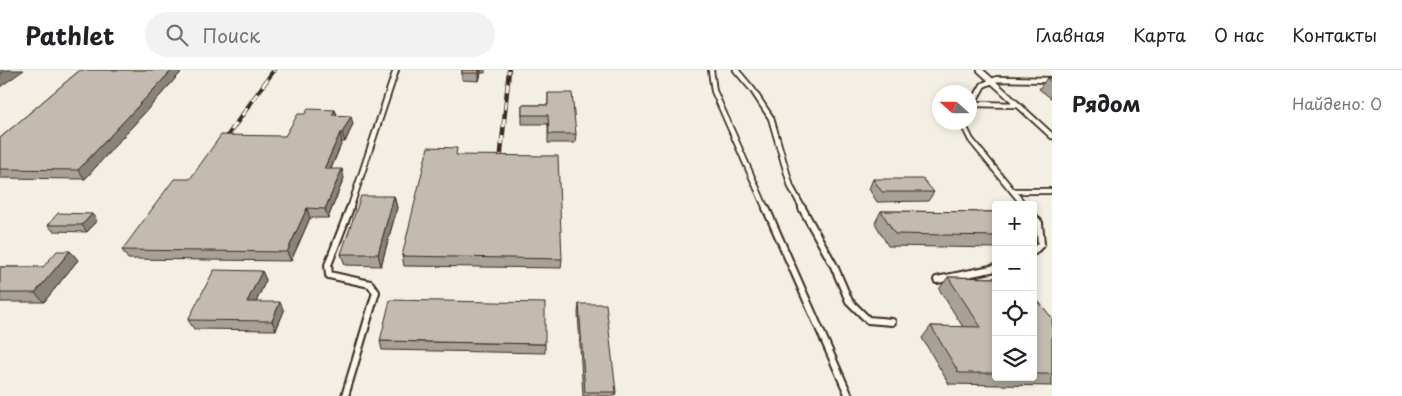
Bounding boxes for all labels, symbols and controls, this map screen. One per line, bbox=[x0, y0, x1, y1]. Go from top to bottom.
search box bbox=[145, 12, 495, 57]
text: Pathlet bbox=[25, 17, 115, 53]
icon: search bbox=[163, 21, 191, 49]
text: Поиск bbox=[203, 21, 260, 49]
text: Главная bbox=[1036, 21, 1105, 48]
text: Карта bbox=[1133, 21, 1186, 48]
text: О нас bbox=[1214, 21, 1264, 48]
text: Контакты bbox=[1292, 21, 1377, 48]
north arrow bbox=[932, 85, 977, 130]
text: Рядом bbox=[1072, 87, 1140, 119]
text: Найдено: 0 bbox=[1292, 91, 1382, 115]
map controls bbox=[992, 201, 1037, 381]
button: + bbox=[992, 201, 1037, 246]
button: − bbox=[992, 246, 1037, 291]
button: locate bbox=[992, 291, 1037, 336]
button: layers bbox=[992, 336, 1037, 381]

